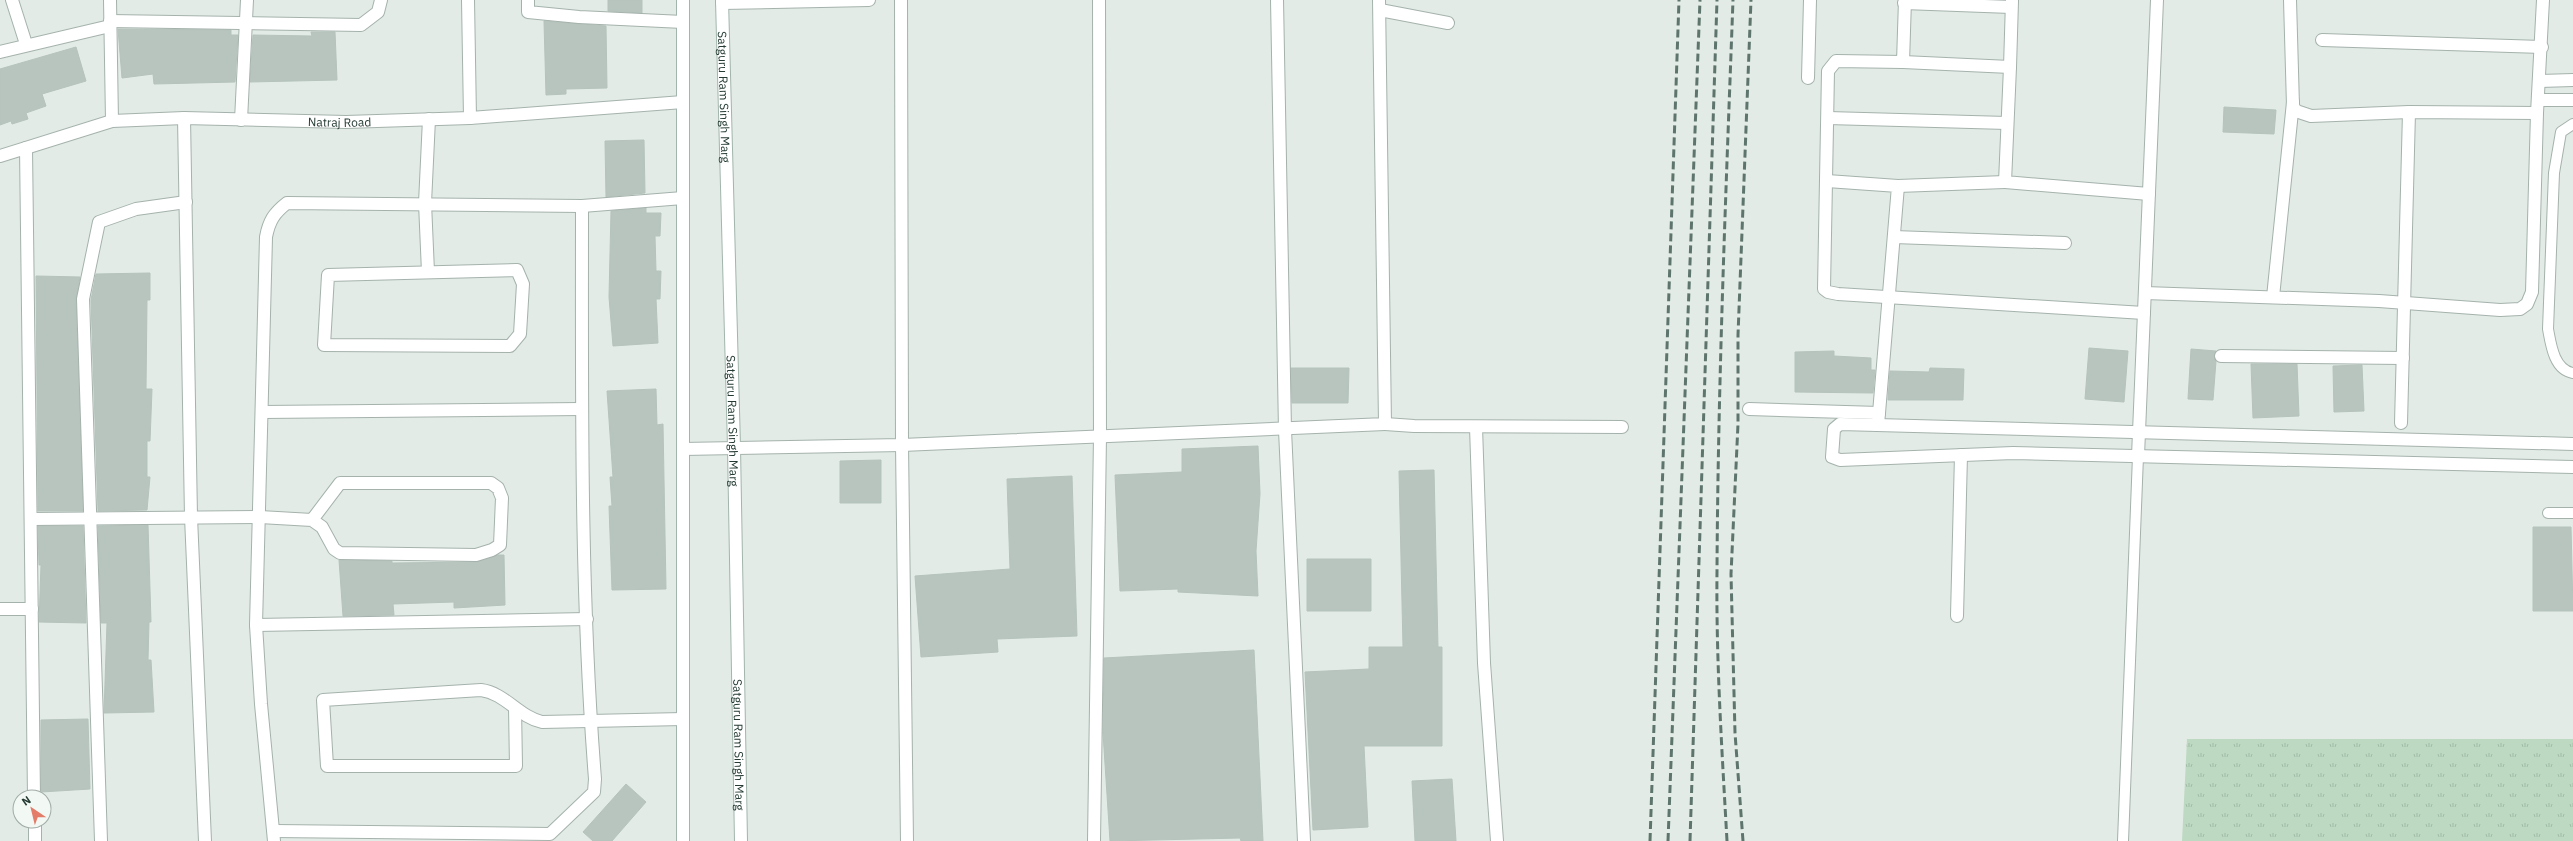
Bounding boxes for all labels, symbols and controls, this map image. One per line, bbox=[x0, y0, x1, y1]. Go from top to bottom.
street label: Satguru Ram Singh Marg bbox=[715, 31, 734, 164]
street label: Natraj Road bbox=[308, 114, 371, 130]
street label: Satguru Ram Singh Marg bbox=[724, 355, 742, 487]
street label: Satguru Ram Singh Marg bbox=[731, 679, 748, 811]
north arrow bbox=[12, 789, 52, 829]
text: N bbox=[19, 793, 34, 809]

